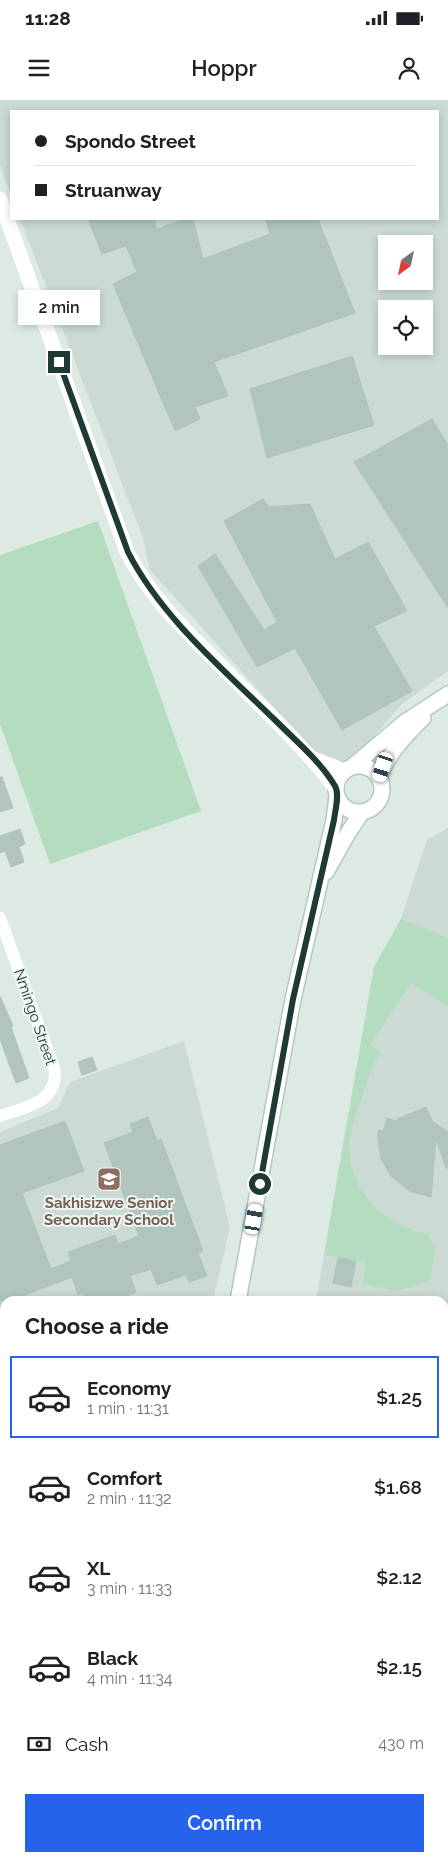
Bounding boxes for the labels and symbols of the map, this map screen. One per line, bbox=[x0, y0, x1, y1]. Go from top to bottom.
north arrow bbox=[378, 235, 432, 290]
callout: 2 min bbox=[18, 290, 100, 324]
route end bbox=[48, 351, 70, 373]
car bbox=[371, 750, 394, 784]
street label: Nmingo Street bbox=[10, 966, 60, 1068]
school or university icon: Sakhisizwe Senior Secondary School bbox=[96, 1166, 122, 1192]
route start bbox=[249, 1173, 271, 1195]
place label: Sakhisizwe Senior Secondary School bbox=[44, 1194, 174, 1229]
car bbox=[244, 1203, 263, 1235]

